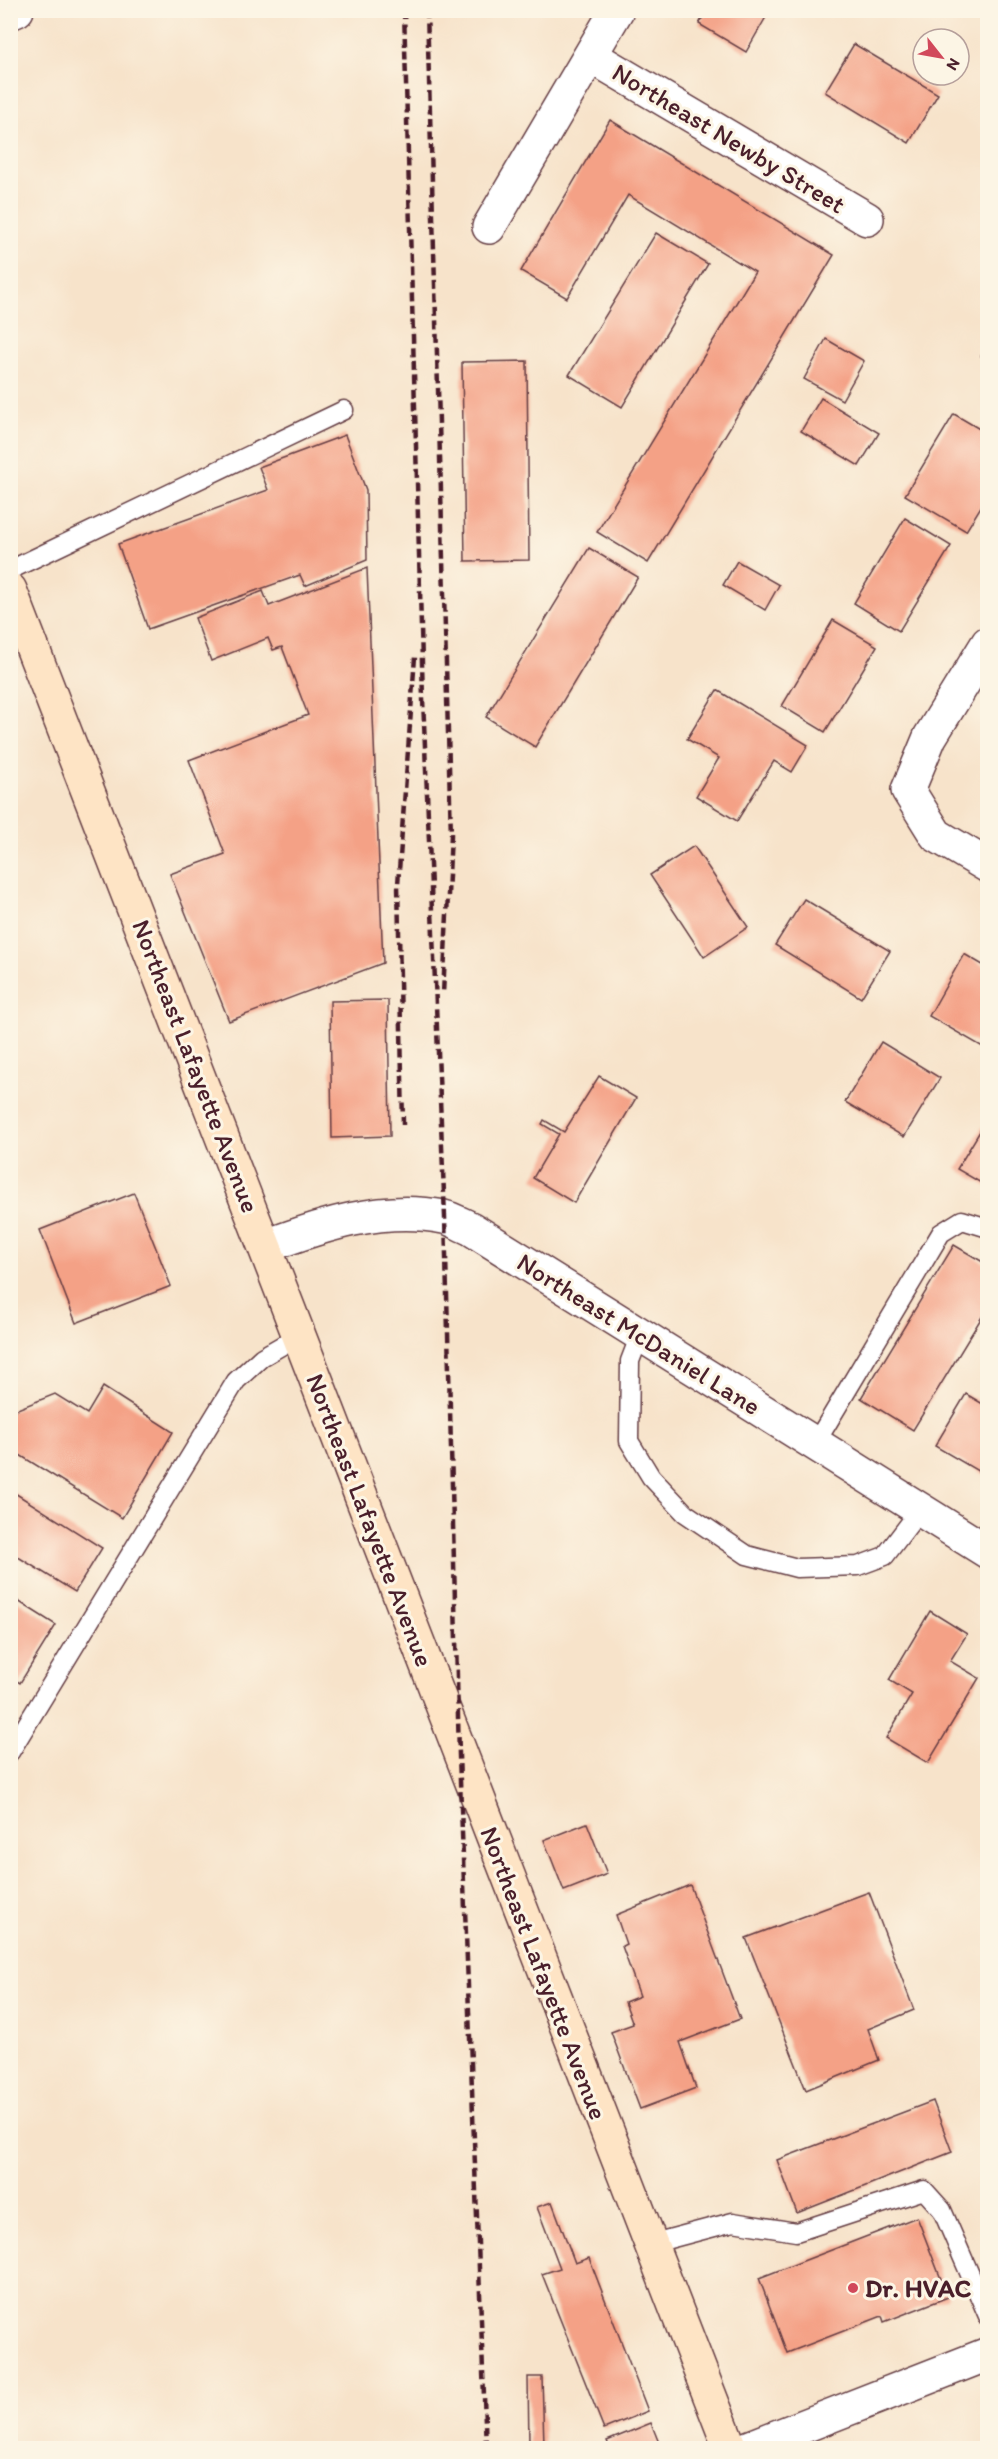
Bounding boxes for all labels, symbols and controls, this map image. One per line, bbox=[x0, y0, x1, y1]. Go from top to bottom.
north arrow bbox=[911, 27, 971, 87]
text: N bbox=[943, 55, 964, 74]
street label: Northeast Newby Street bbox=[607, 56, 852, 220]
street label: Northeast Lafayette Avenue bbox=[125, 915, 267, 1217]
street label: Northeast McDaniel Lane bbox=[511, 1246, 767, 1422]
street label: Northeast Lafayette Avenue bbox=[299, 1369, 441, 1671]
street label: Northeast Lafayette Avenue bbox=[473, 1822, 615, 2124]
place label: Dr. HVAC bbox=[865, 2272, 971, 2304]
marker: Dr. HVAC bbox=[846, 2281, 860, 2295]

